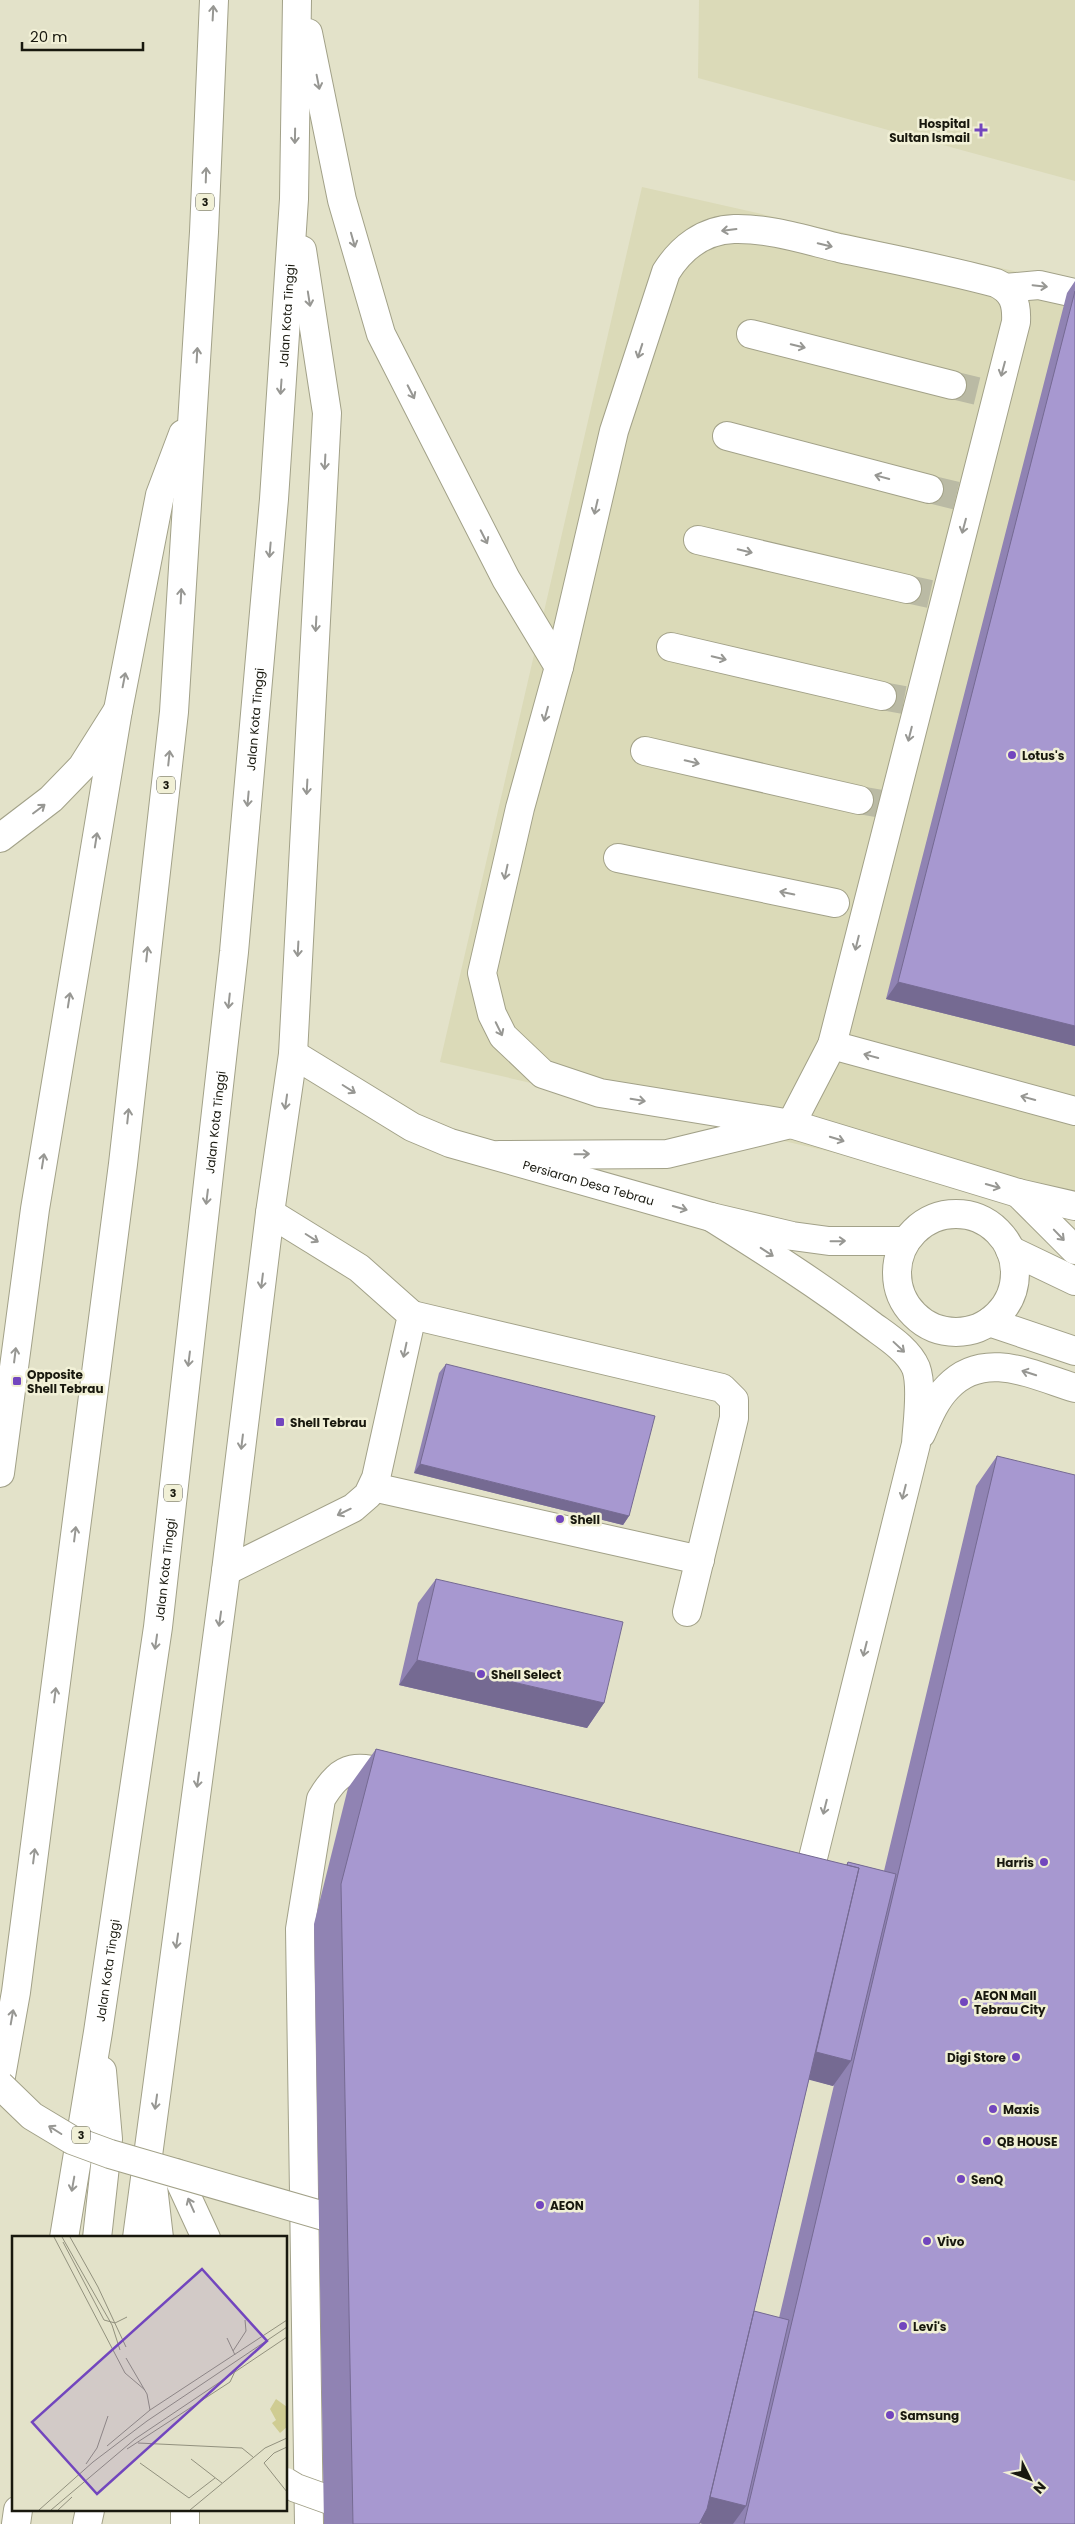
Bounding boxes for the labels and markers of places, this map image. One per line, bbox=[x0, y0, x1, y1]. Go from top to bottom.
place label: Hospital Sultan Ismail bbox=[889, 115, 970, 146]
marker: Hospital Sultan Ismail bbox=[974, 123, 988, 137]
place label: Lotus's bbox=[1022, 747, 1065, 764]
marker: Lotus's bbox=[1006, 749, 1018, 761]
place label: Opposite Shell Tebrau bbox=[27, 1366, 104, 1397]
marker: Opposite Shell Tebrau bbox=[11, 1375, 23, 1387]
place label: Shell Tebrau bbox=[290, 1414, 367, 1431]
marker: Shell Tebrau bbox=[274, 1416, 286, 1428]
place label: Shell bbox=[570, 1511, 600, 1528]
marker: Shell bbox=[554, 1513, 566, 1525]
place label: Shell Select bbox=[491, 1666, 561, 1683]
marker: Shell Select bbox=[475, 1668, 487, 1680]
place label: Harris bbox=[997, 1854, 1034, 1871]
marker: Harris bbox=[1038, 1856, 1050, 1868]
place label: AEON Mall Tebrau City bbox=[974, 1987, 1046, 2018]
marker: AEON Mall Tebrau City bbox=[958, 1996, 970, 2008]
place label: Digi Store bbox=[947, 2049, 1007, 2066]
marker: Digi Store bbox=[1010, 2051, 1022, 2063]
place label: Maxis bbox=[1003, 2101, 1040, 2118]
marker: Maxis bbox=[987, 2103, 999, 2115]
place label: QB HOUSE bbox=[997, 2133, 1057, 2150]
marker: QB HOUSE bbox=[981, 2135, 993, 2147]
place label: SenQ bbox=[971, 2171, 1004, 2188]
marker: SenQ bbox=[955, 2173, 967, 2185]
place label: AEON bbox=[550, 2197, 584, 2214]
marker: AEON bbox=[534, 2199, 546, 2211]
place label: Vivo bbox=[937, 2233, 965, 2250]
marker: Vivo bbox=[921, 2235, 933, 2247]
place label: Levi's bbox=[913, 2318, 947, 2335]
marker: Levi's bbox=[897, 2320, 909, 2332]
place label: Samsung bbox=[900, 2407, 959, 2424]
marker: Samsung bbox=[884, 2409, 896, 2421]

